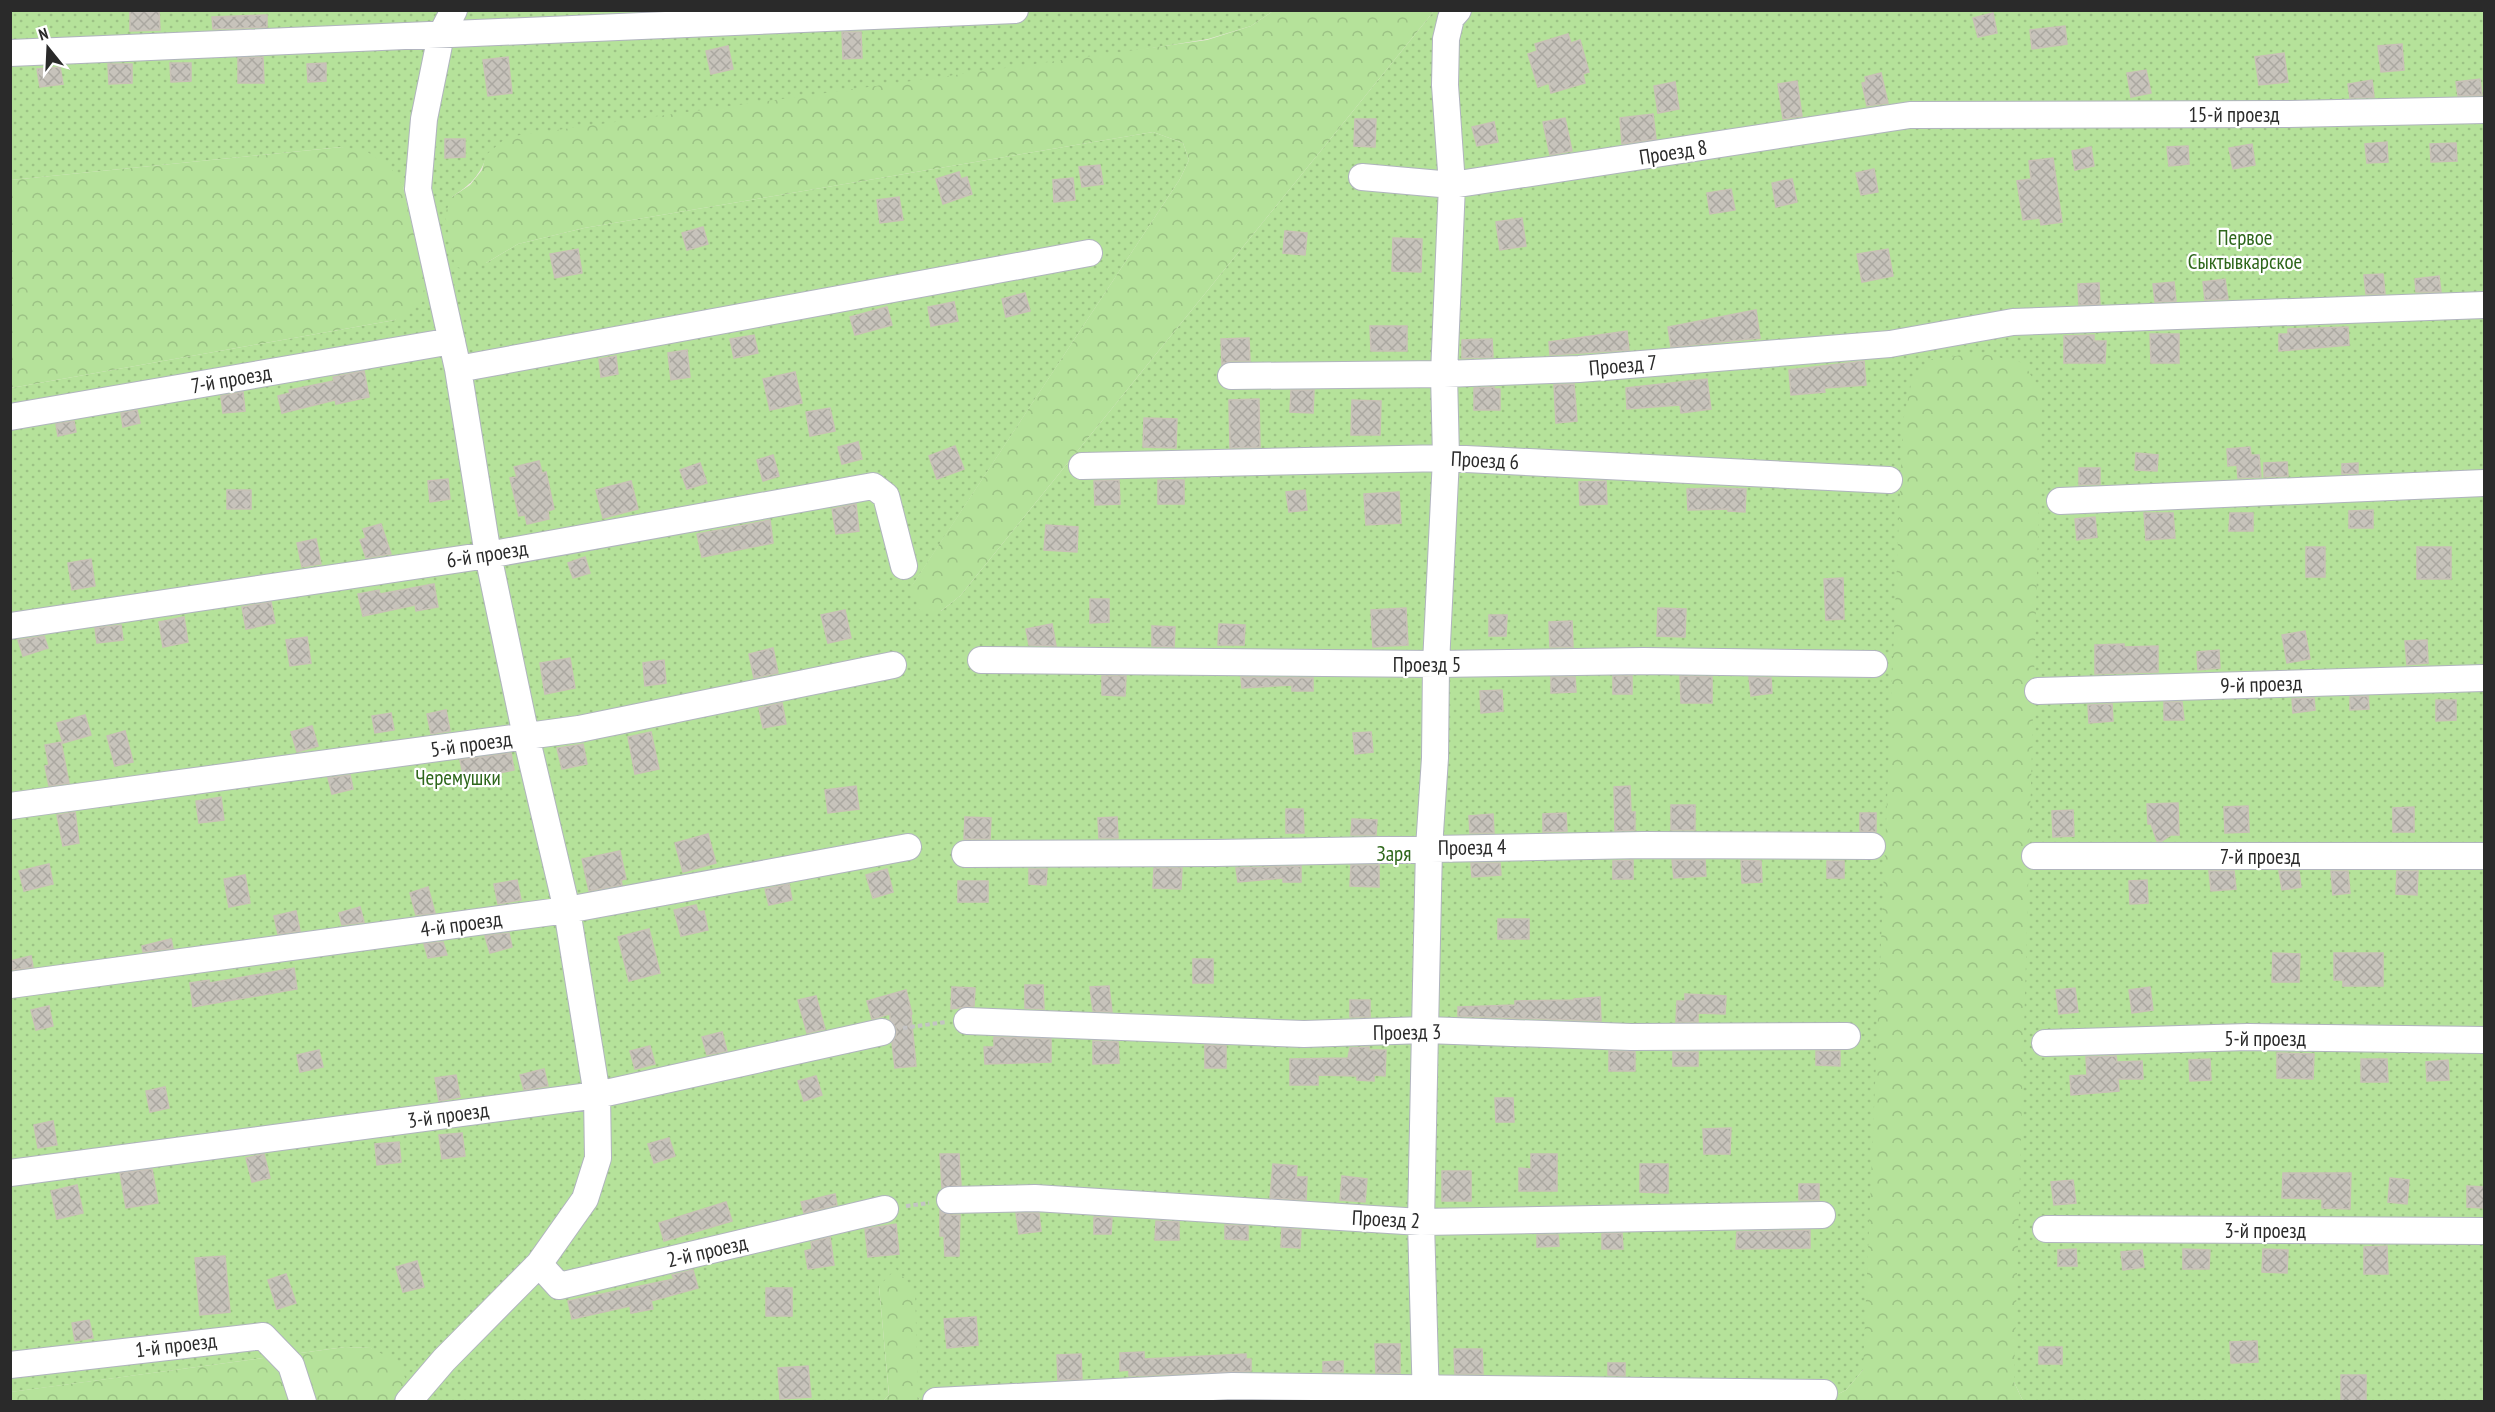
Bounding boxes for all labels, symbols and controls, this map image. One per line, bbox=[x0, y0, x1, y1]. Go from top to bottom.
north arrow bbox=[18, 18, 78, 78]
text: N bbox=[36, 23, 51, 45]
street label: 15-й проезд bbox=[2188, 101, 2280, 128]
street label: Проезд 8 bbox=[1637, 133, 1709, 171]
park label: Первое Сыктывкарское bbox=[2188, 224, 2302, 275]
street label: Проезд 7 bbox=[1588, 349, 1658, 381]
street label: 7-й проезд bbox=[189, 359, 273, 399]
street label: Проезд 6 bbox=[1450, 445, 1520, 475]
street label: 6-й проезд bbox=[445, 534, 529, 574]
street label: Проезд 5 bbox=[1393, 651, 1461, 678]
street label: 9-й проезд bbox=[2220, 669, 2302, 699]
street label: 5-й проезд bbox=[429, 725, 513, 763]
park label: Черемушки bbox=[415, 764, 501, 791]
street label: Проезд 4 bbox=[1438, 833, 1507, 861]
park label: Заря bbox=[1377, 840, 1411, 867]
street label: 7-й проезд bbox=[2220, 843, 2300, 870]
street label: 4-й проезд bbox=[419, 905, 503, 943]
street label: Проезд 3 bbox=[1373, 1018, 1441, 1046]
street label: 5-й проезд bbox=[2224, 1025, 2306, 1052]
street label: 3-й проезд bbox=[406, 1096, 490, 1134]
street label: Проезд 2 bbox=[1351, 1204, 1421, 1234]
street label: 3-й проезд bbox=[2224, 1217, 2306, 1244]
street label: 2-й проезд bbox=[664, 1229, 750, 1273]
street label: 1-й проезд bbox=[134, 1327, 218, 1363]

